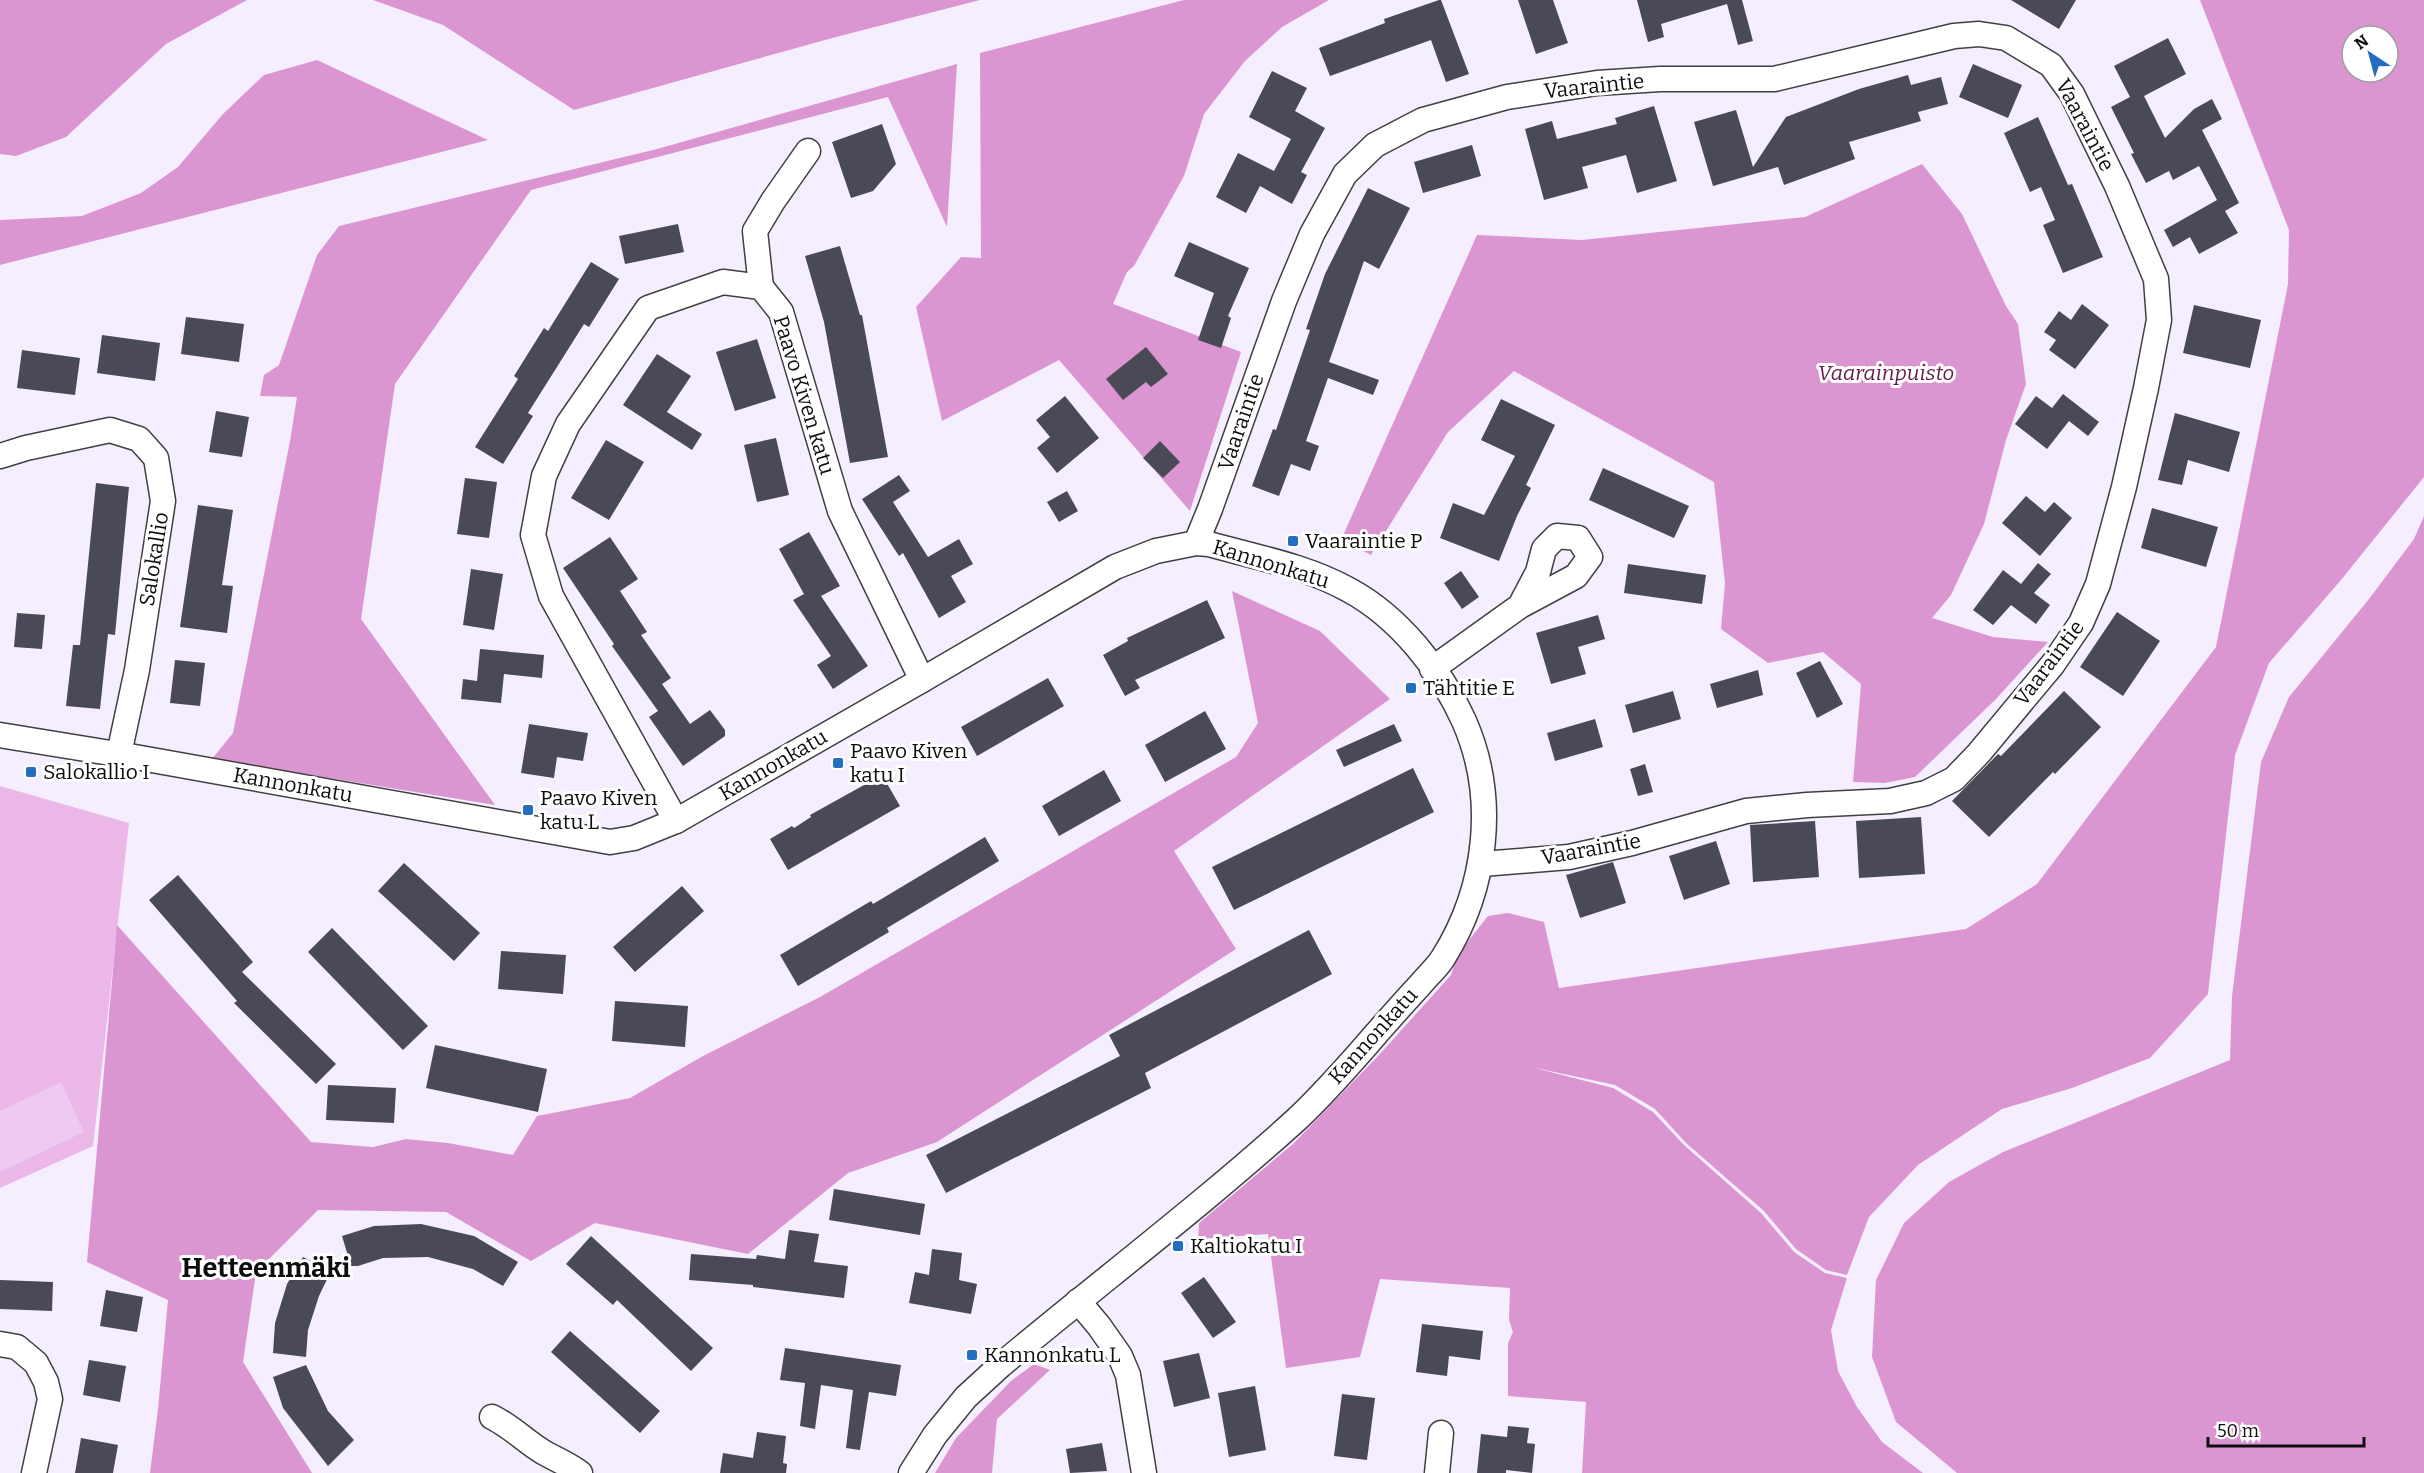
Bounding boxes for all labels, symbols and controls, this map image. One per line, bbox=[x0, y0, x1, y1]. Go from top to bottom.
north arrow bbox=[2340, 24, 2400, 84]
text: N bbox=[2351, 31, 2372, 54]
street label: Vaaraintie bbox=[1543, 68, 1645, 104]
street label: Vaaraintie bbox=[2050, 74, 2120, 176]
street label: Paavo Kiven katu bbox=[767, 312, 841, 478]
park label: Vaarainpuisto bbox=[1818, 360, 1954, 386]
street label: Vaaraintie bbox=[1212, 370, 1270, 474]
street label: Salokallio bbox=[134, 510, 174, 608]
place label: Vaaraintie P bbox=[1305, 528, 1422, 554]
street label: Kannonkatu bbox=[1209, 534, 1333, 594]
marker: Vaaraintie P bbox=[1286, 534, 1300, 548]
street label: Vaaraintie bbox=[2008, 615, 2090, 711]
place label: Tähtitie E bbox=[1423, 675, 1515, 701]
marker: Tähtitie E bbox=[1404, 681, 1418, 695]
street label: Kannonkatu bbox=[714, 724, 832, 806]
place label: Paavo Kiven katu I bbox=[850, 738, 967, 788]
marker: Paavo Kiven katu I bbox=[831, 756, 845, 770]
place label: Salokallio I bbox=[43, 759, 150, 785]
street label: Kannonkatu bbox=[231, 762, 355, 808]
marker: Salokallio I bbox=[24, 765, 38, 779]
place label: Paavo Kiven katu L bbox=[540, 785, 657, 835]
marker: Paavo Kiven katu L bbox=[521, 803, 535, 817]
street label: Vaaraintie bbox=[1539, 827, 1643, 871]
street label: Kannonkatu bbox=[1323, 982, 1423, 1090]
place label: Kaltiokatu I bbox=[1190, 1233, 1302, 1259]
marker: Kaltiokatu I bbox=[1171, 1239, 1185, 1253]
district label: Hetteenmäki bbox=[182, 1252, 351, 1284]
place label: Kannonkatu L bbox=[984, 1342, 1121, 1368]
marker: Kannonkatu L bbox=[965, 1348, 979, 1362]
scale bar bbox=[2208, 1410, 2364, 1448]
text: 50 m bbox=[2217, 1420, 2259, 1442]

